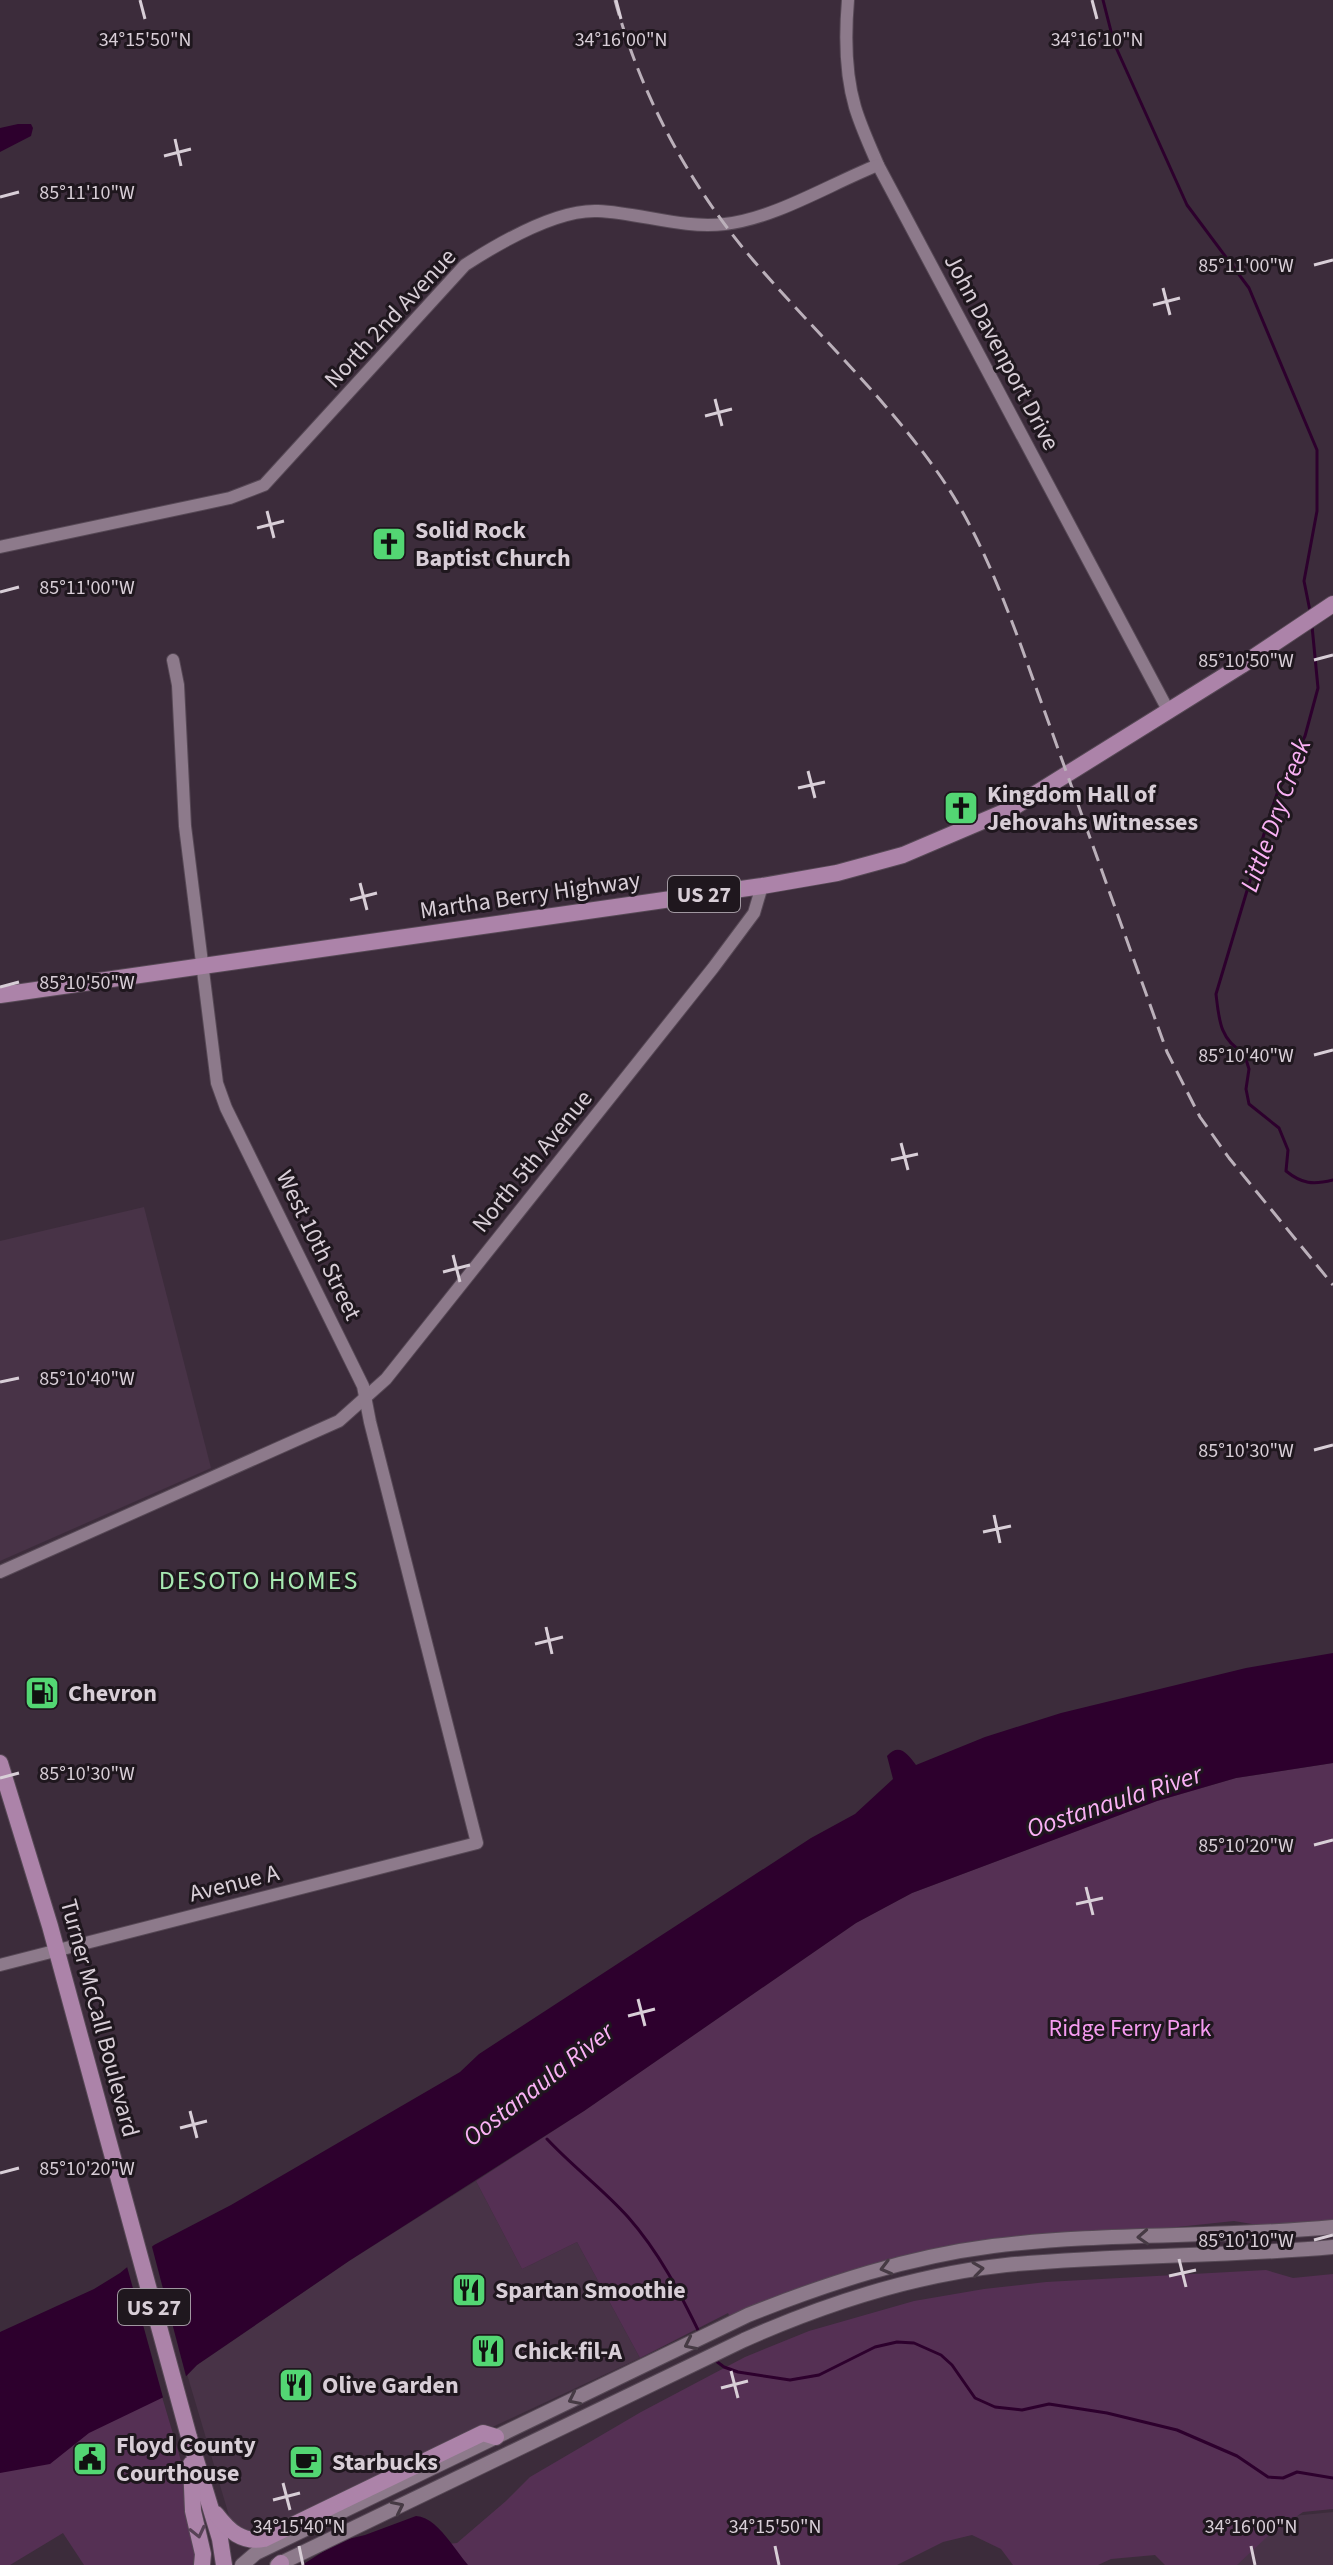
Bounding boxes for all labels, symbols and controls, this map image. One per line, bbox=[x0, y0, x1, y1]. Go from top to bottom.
text: 34°15'50"N bbox=[99, 26, 191, 54]
text: 34°16'00"N bbox=[575, 26, 667, 54]
text: 34°16'10"N bbox=[1051, 26, 1143, 54]
text: 85°11'10"W bbox=[39, 179, 135, 207]
street label: North 2nd Avenue bbox=[316, 241, 465, 396]
street label: John Davenport Drive bbox=[935, 248, 1068, 457]
text: 85°11'00"W bbox=[1198, 252, 1294, 280]
place label: Solid Rock Baptist Church bbox=[415, 513, 571, 576]
church icon: Solid Rock Baptist Church bbox=[370, 525, 408, 563]
text: 85°11'00"W bbox=[39, 574, 135, 602]
text: 85°10'50"W bbox=[1198, 647, 1294, 675]
water label: Little Dry Creek bbox=[1231, 733, 1321, 897]
place label: Kingdom Hall of Jehovahs Witnesses bbox=[987, 777, 1198, 840]
church icon: Kingdom Hall of Jehovahs Witnesses bbox=[942, 789, 980, 827]
street label: Martha Berry Highway bbox=[418, 863, 643, 928]
road number: US 27 bbox=[668, 876, 740, 912]
text: 85°10'50"W bbox=[39, 969, 135, 997]
text: 85°10'40"W bbox=[1198, 1042, 1294, 1070]
street label: North 5th Avenue bbox=[464, 1082, 601, 1240]
street label: West 10th Street bbox=[267, 1164, 370, 1326]
text: 85°10'40"W bbox=[39, 1365, 135, 1393]
text: 85°10'30"W bbox=[1198, 1437, 1294, 1465]
district label: DESOTO HOMES bbox=[159, 1562, 359, 1599]
fuel station icon: Chevron bbox=[23, 1674, 61, 1712]
place label: Chevron bbox=[68, 1676, 157, 1711]
water label: Oostanaula River bbox=[1022, 1755, 1208, 1847]
text: 85°10'30"W bbox=[39, 1760, 135, 1788]
text: 85°10'20"W bbox=[1198, 1832, 1294, 1860]
street label: Avenue A bbox=[185, 1855, 283, 1912]
street label: Turner McCall Boulevard bbox=[51, 1895, 148, 2141]
park label: Ridge Ferry Park bbox=[1049, 2011, 1212, 2046]
water label: Oostanaula River bbox=[455, 2013, 623, 2155]
text: 85°10'20"W bbox=[39, 2155, 135, 2183]
text: 85°10'10"W bbox=[1198, 2227, 1294, 2255]
one-way arrow bbox=[1136, 2228, 1149, 2245]
one-way arrow bbox=[879, 2258, 893, 2275]
one-way arrow bbox=[972, 2261, 985, 2278]
restaurant icon: Spartan Smoothie bbox=[450, 2271, 488, 2309]
place label: Spartan Smoothie bbox=[495, 2273, 686, 2308]
road number: US 27 bbox=[118, 2289, 190, 2325]
restaurant icon: Chick-fil-A bbox=[469, 2332, 507, 2370]
place label: Chick-fil-A bbox=[514, 2334, 622, 2369]
one-way arrow bbox=[683, 2334, 698, 2349]
restaurant icon: Olive Garden bbox=[277, 2366, 315, 2404]
place label: Olive Garden bbox=[322, 2368, 459, 2403]
one-way arrow bbox=[568, 2389, 583, 2405]
place label: Floyd County Courthouse bbox=[116, 2428, 256, 2491]
public building icon: Floyd County Courthouse bbox=[71, 2440, 109, 2478]
cafe icon: Starbucks bbox=[287, 2443, 325, 2481]
place label: Starbucks bbox=[332, 2445, 438, 2480]
one-way arrow bbox=[389, 2501, 404, 2517]
text: 34°15'40"N bbox=[253, 2513, 345, 2541]
text: 34°15'50"N bbox=[729, 2513, 821, 2541]
text: 34°16'00"N bbox=[1205, 2513, 1297, 2541]
one-way arrow bbox=[189, 2525, 206, 2538]

